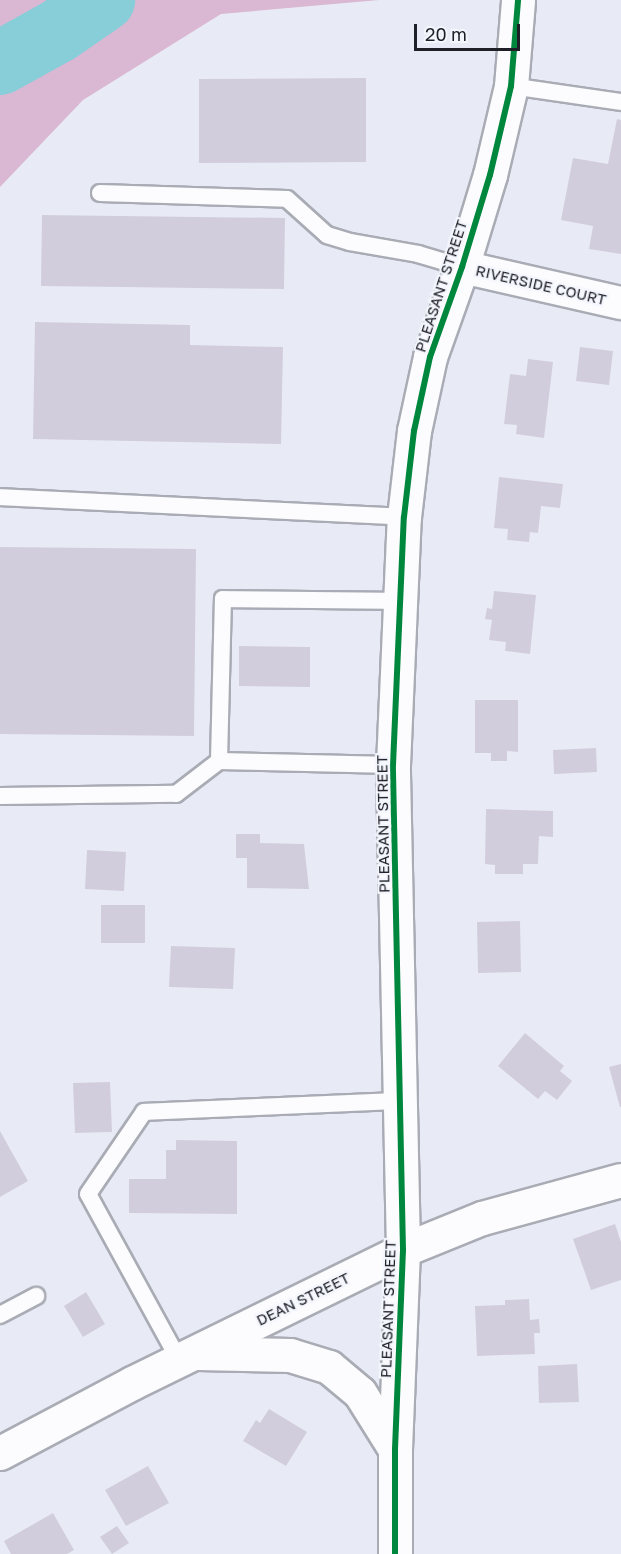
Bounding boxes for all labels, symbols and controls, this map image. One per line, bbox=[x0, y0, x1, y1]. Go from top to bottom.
scale bar bbox=[417, 12, 524, 50]
text: 20 m bbox=[425, 23, 467, 45]
street label: PLEASANT STREET bbox=[411, 218, 471, 354]
street label: RIVERSIDE COURT bbox=[474, 261, 608, 309]
street label: PLEASANT STREET bbox=[373, 755, 393, 893]
street label: PLEASANT STREET bbox=[377, 1240, 399, 1378]
street label: DEAN STREET bbox=[253, 1269, 353, 1329]

